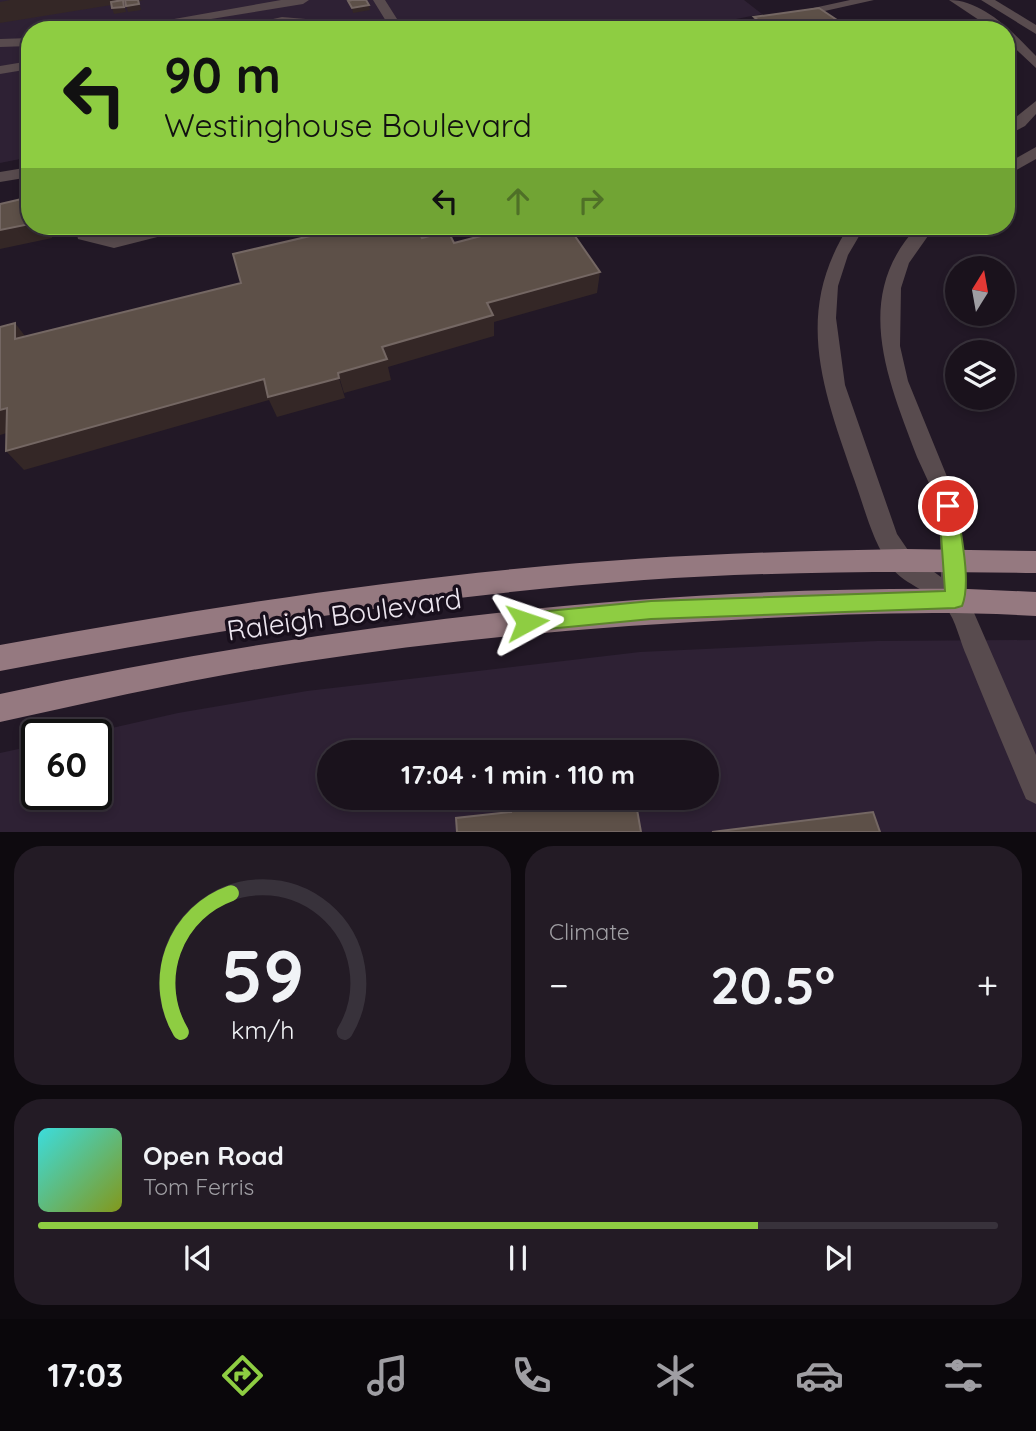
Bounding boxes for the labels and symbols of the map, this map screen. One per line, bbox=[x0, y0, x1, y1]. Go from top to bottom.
north arrow bbox=[945, 256, 1015, 326]
pin bbox=[918, 476, 978, 536]
street label: Raleigh Boulevard bbox=[224, 580, 464, 648]
position arrow bbox=[490, 585, 564, 659]
speed limit sign: 60 bbox=[21, 719, 112, 810]

